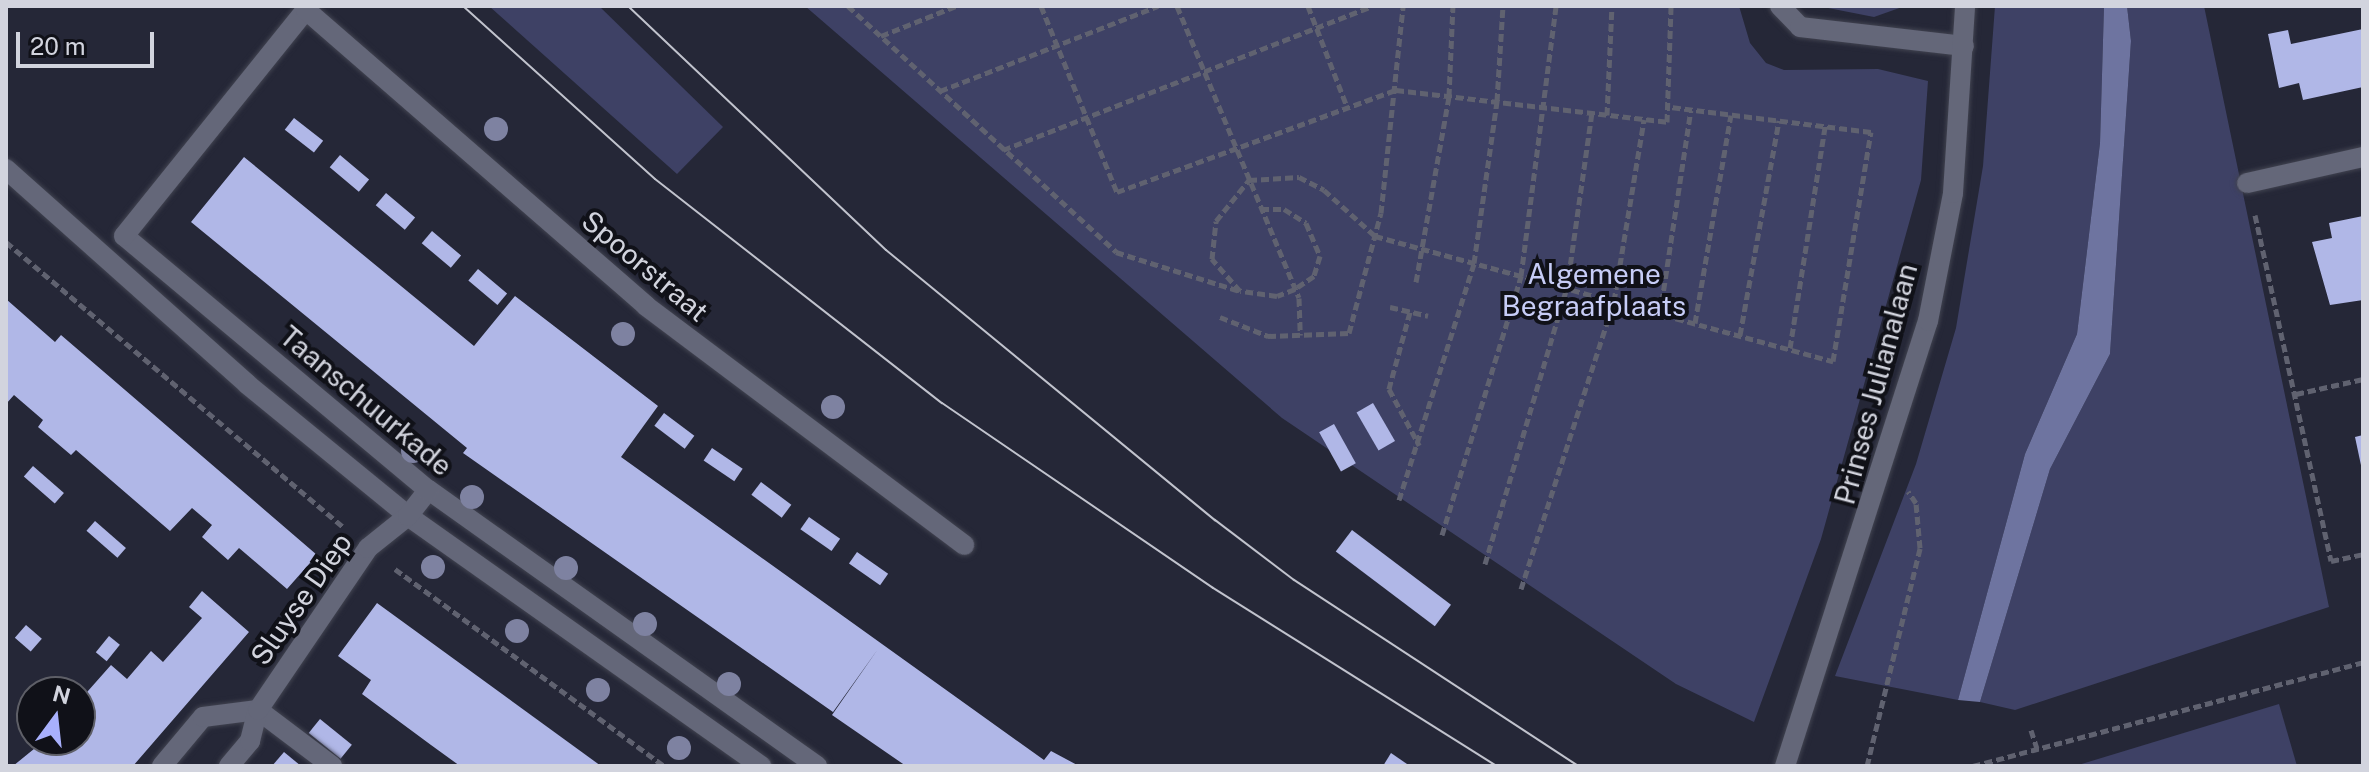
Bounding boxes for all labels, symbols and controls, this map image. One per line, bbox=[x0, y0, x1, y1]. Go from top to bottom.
scale bar bbox=[20, 16, 158, 66]
text: 20 m bbox=[30, 32, 86, 60]
street label: Spoorstraat bbox=[575, 204, 715, 328]
park label: Algemene Begraafplaats bbox=[1502, 257, 1686, 323]
street label: Prinses Julianalaan bbox=[1828, 260, 1924, 508]
street label: Taanschuurkade bbox=[273, 319, 459, 483]
street label: Sluyse Diep bbox=[243, 527, 359, 671]
north arrow bbox=[16, 676, 96, 756]
text: N bbox=[50, 680, 73, 710]

